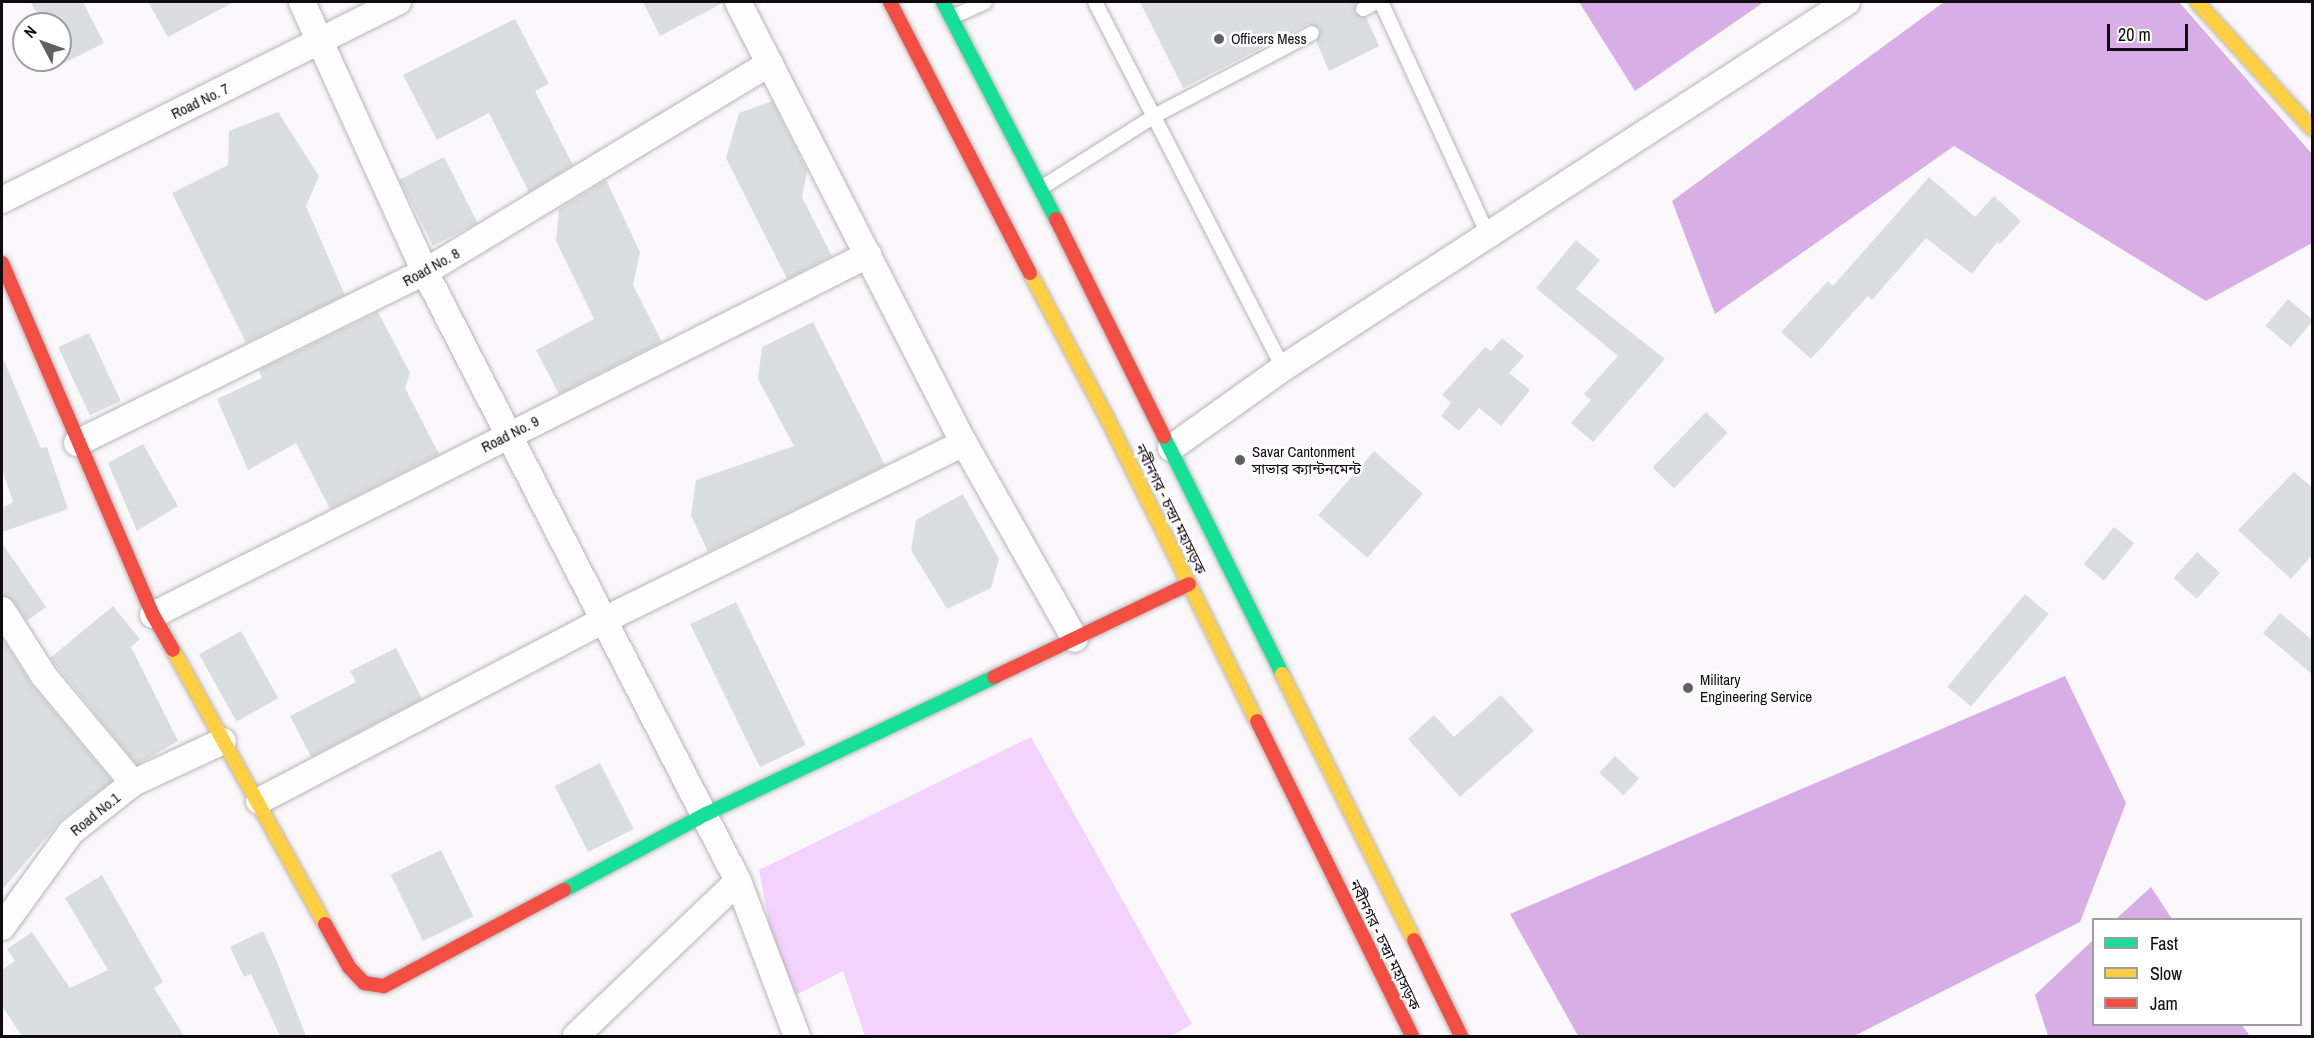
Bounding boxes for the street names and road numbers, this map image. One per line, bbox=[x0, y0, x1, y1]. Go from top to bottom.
street label: Road No. 7 bbox=[168, 79, 232, 123]
street label: Road No. 8 bbox=[399, 244, 463, 290]
street label: Road No. 9 bbox=[478, 412, 542, 456]
street label: নবীনগর - চন্দ্রা মহাসড়ক bbox=[1132, 441, 1210, 577]
street label: Road No.1 bbox=[66, 789, 124, 839]
street label: নবীনগর - চন্দ্রা মহাসড়ক bbox=[1346, 877, 1424, 1013]

